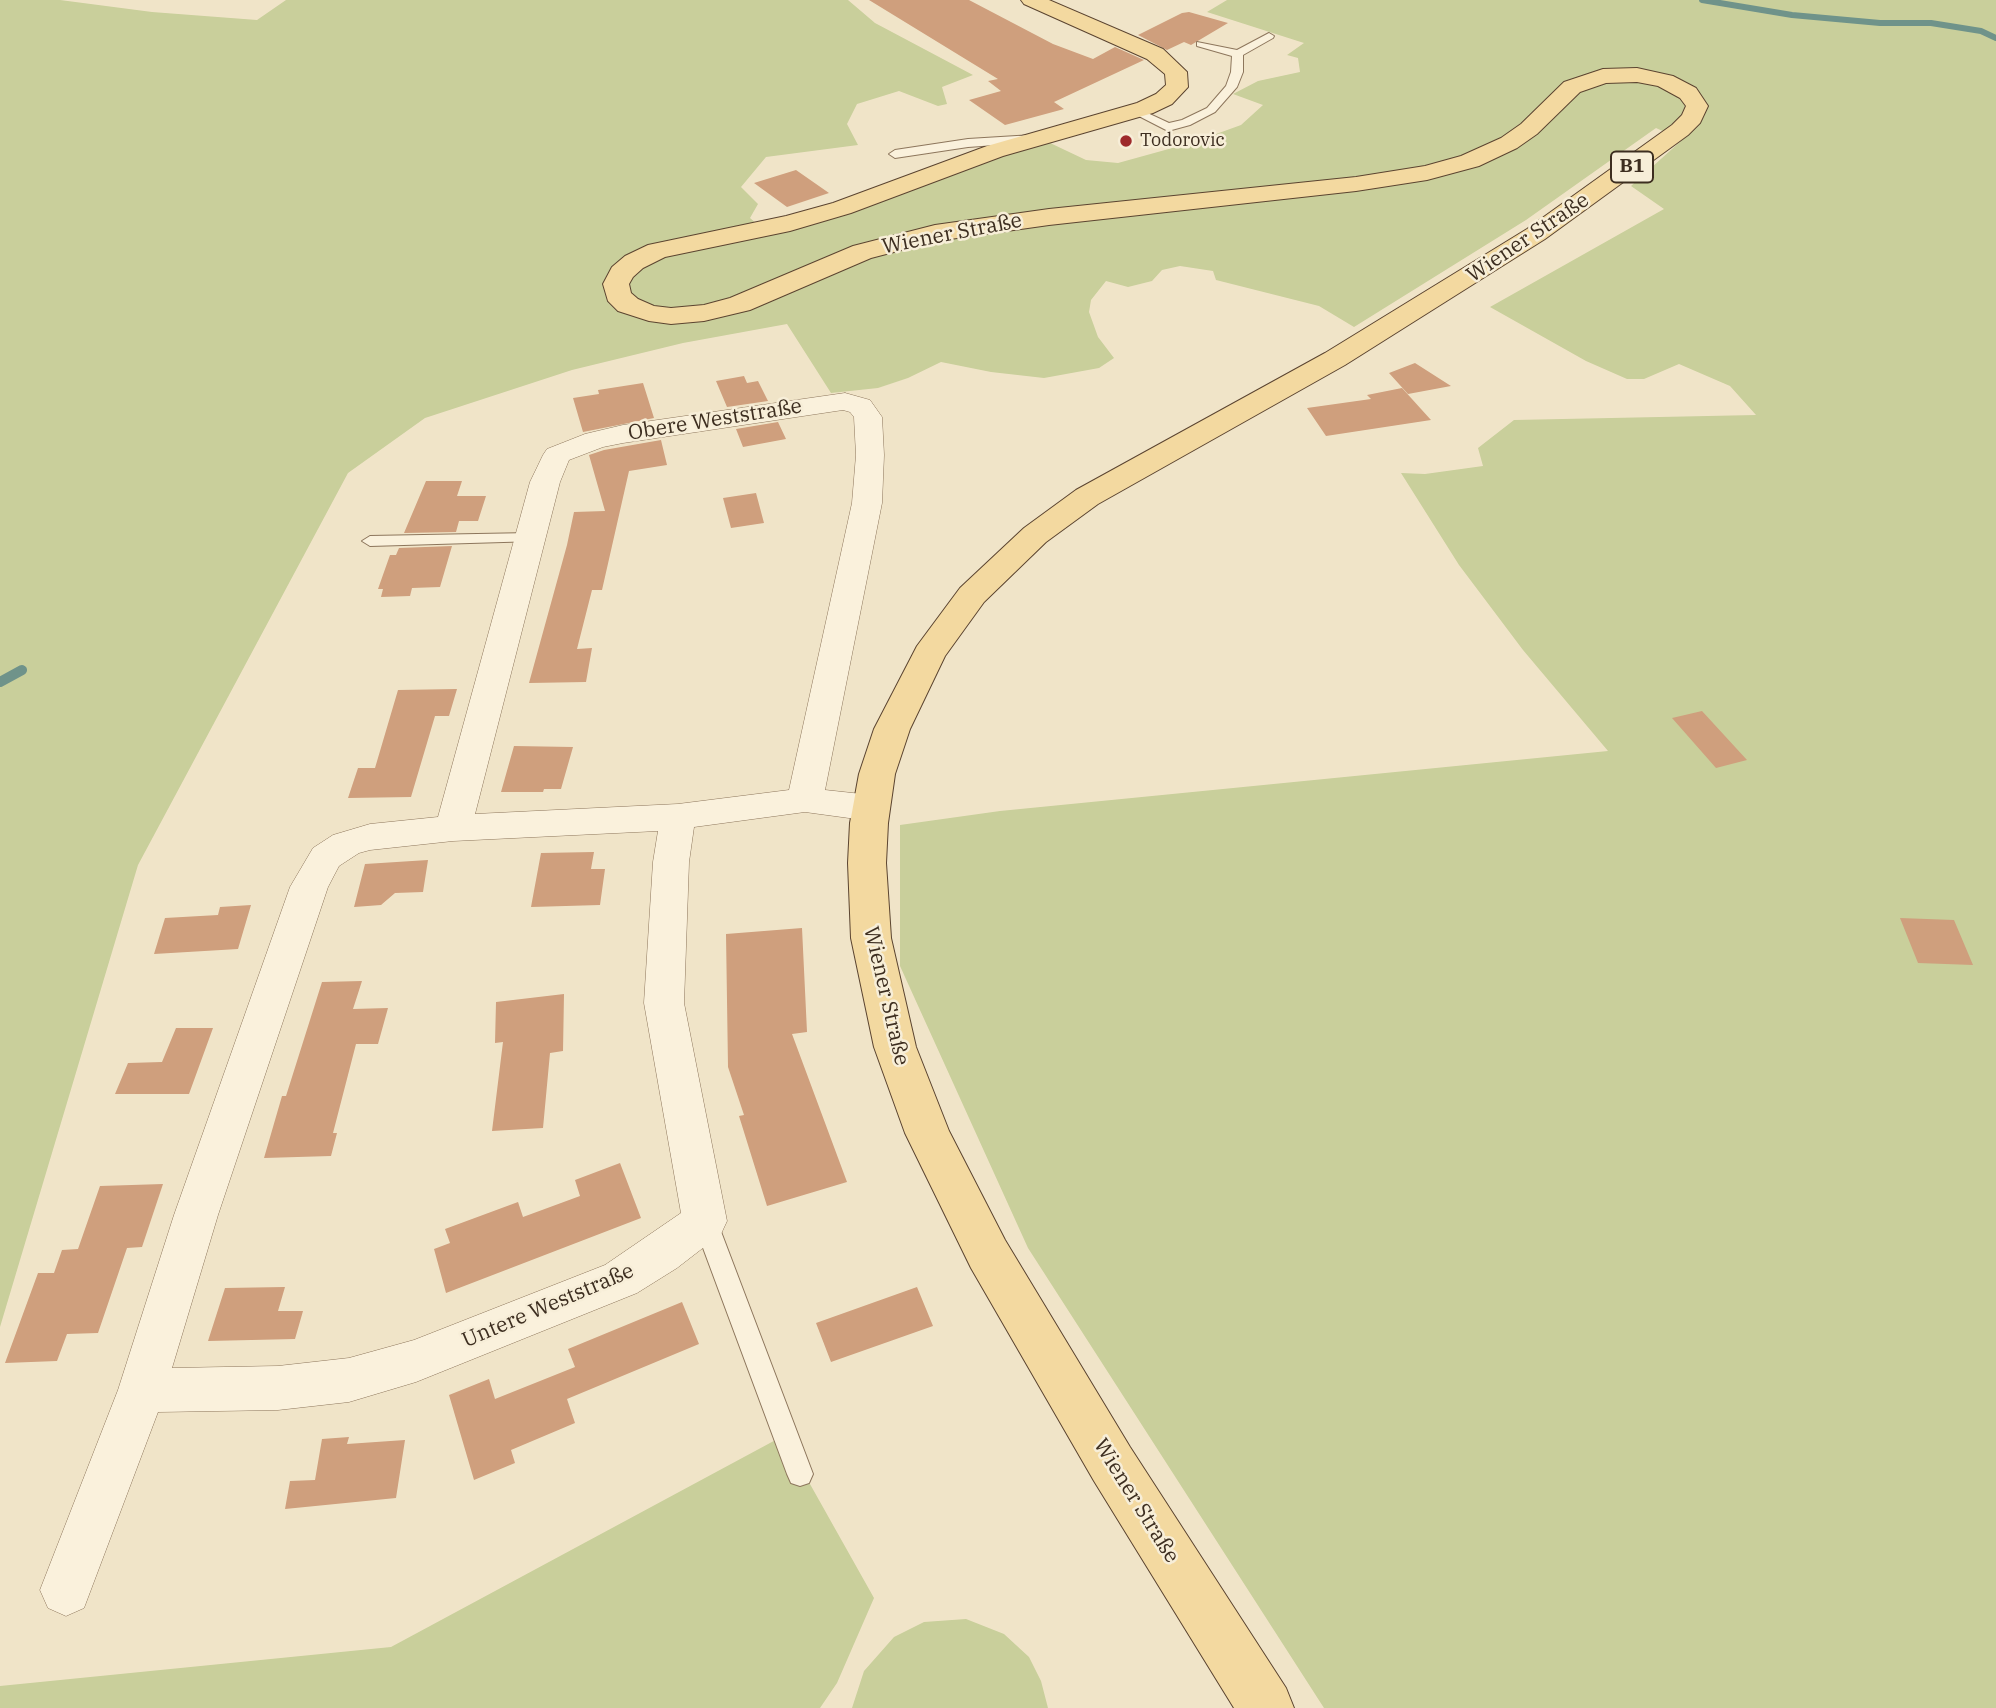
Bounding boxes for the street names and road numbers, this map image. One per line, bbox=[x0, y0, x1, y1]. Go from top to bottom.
road number: B1 bbox=[1611, 152, 1653, 182]
street label: Wiener Straße bbox=[1462, 188, 1594, 288]
street label: Wiener Straße bbox=[880, 208, 1024, 260]
street label: Obere Weststraße bbox=[626, 394, 804, 446]
street label: Wiener Straße bbox=[858, 924, 914, 1068]
street label: Untere Weststraße bbox=[458, 1258, 638, 1354]
street label: Wiener Straße bbox=[1088, 1434, 1184, 1568]

